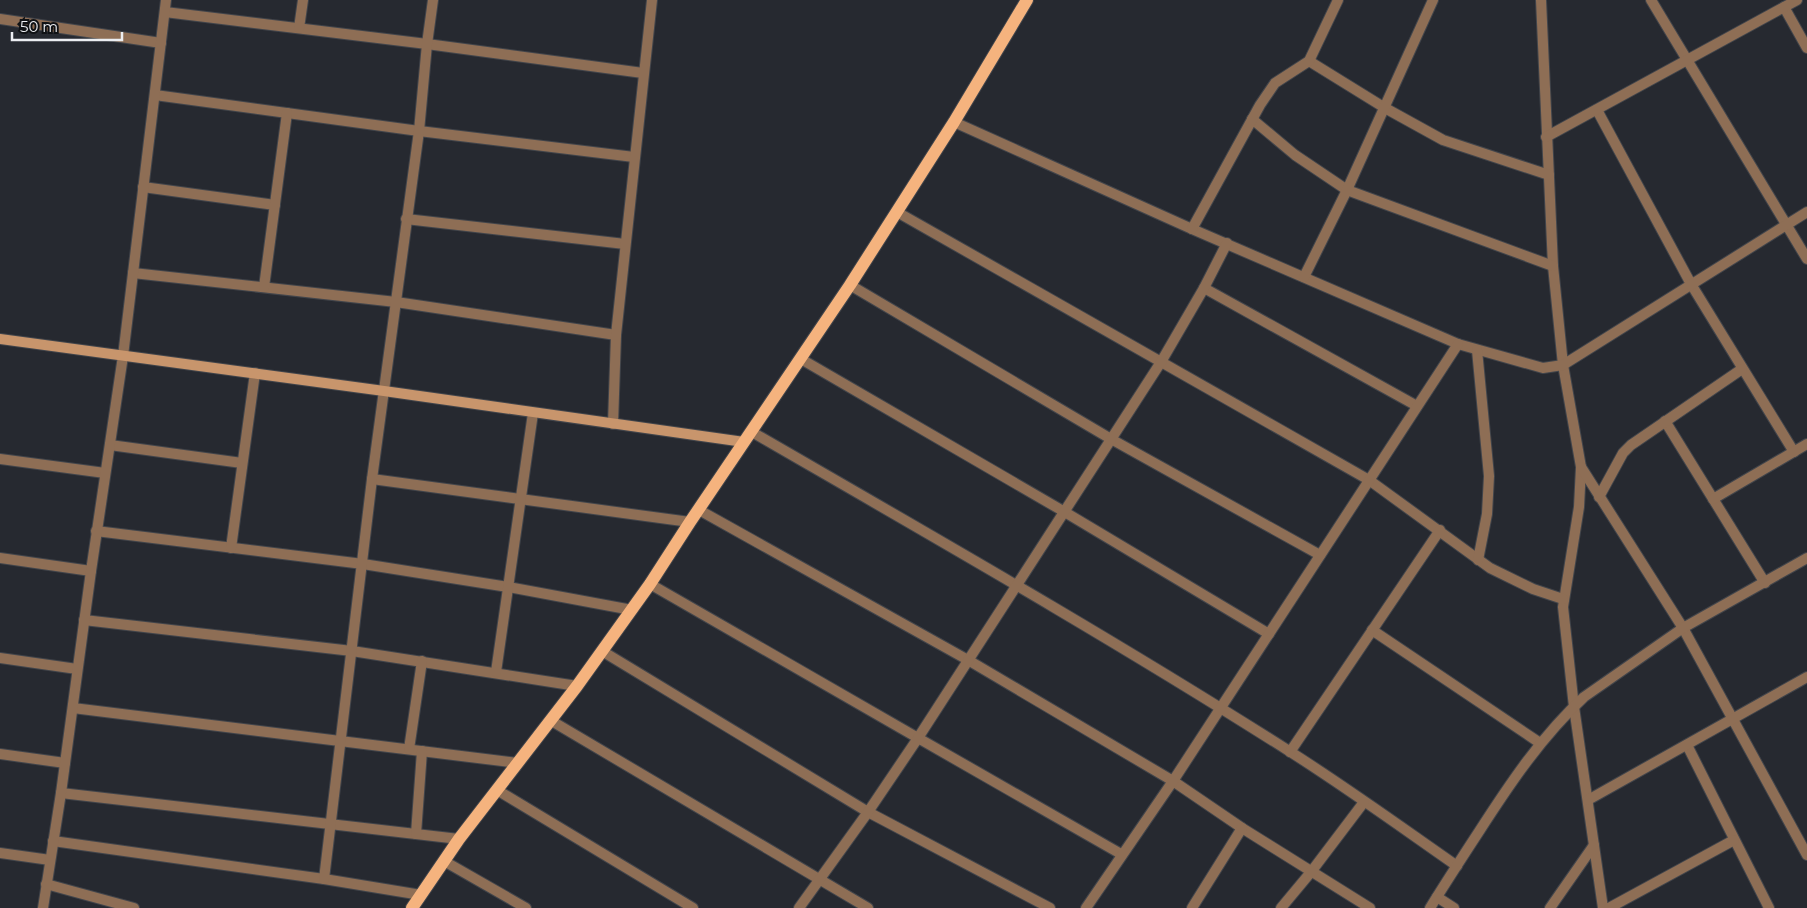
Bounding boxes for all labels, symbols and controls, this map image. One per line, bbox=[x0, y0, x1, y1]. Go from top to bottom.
scale bar bbox=[12, 10, 122, 42]
text: 50 m bbox=[20, 17, 58, 36]

